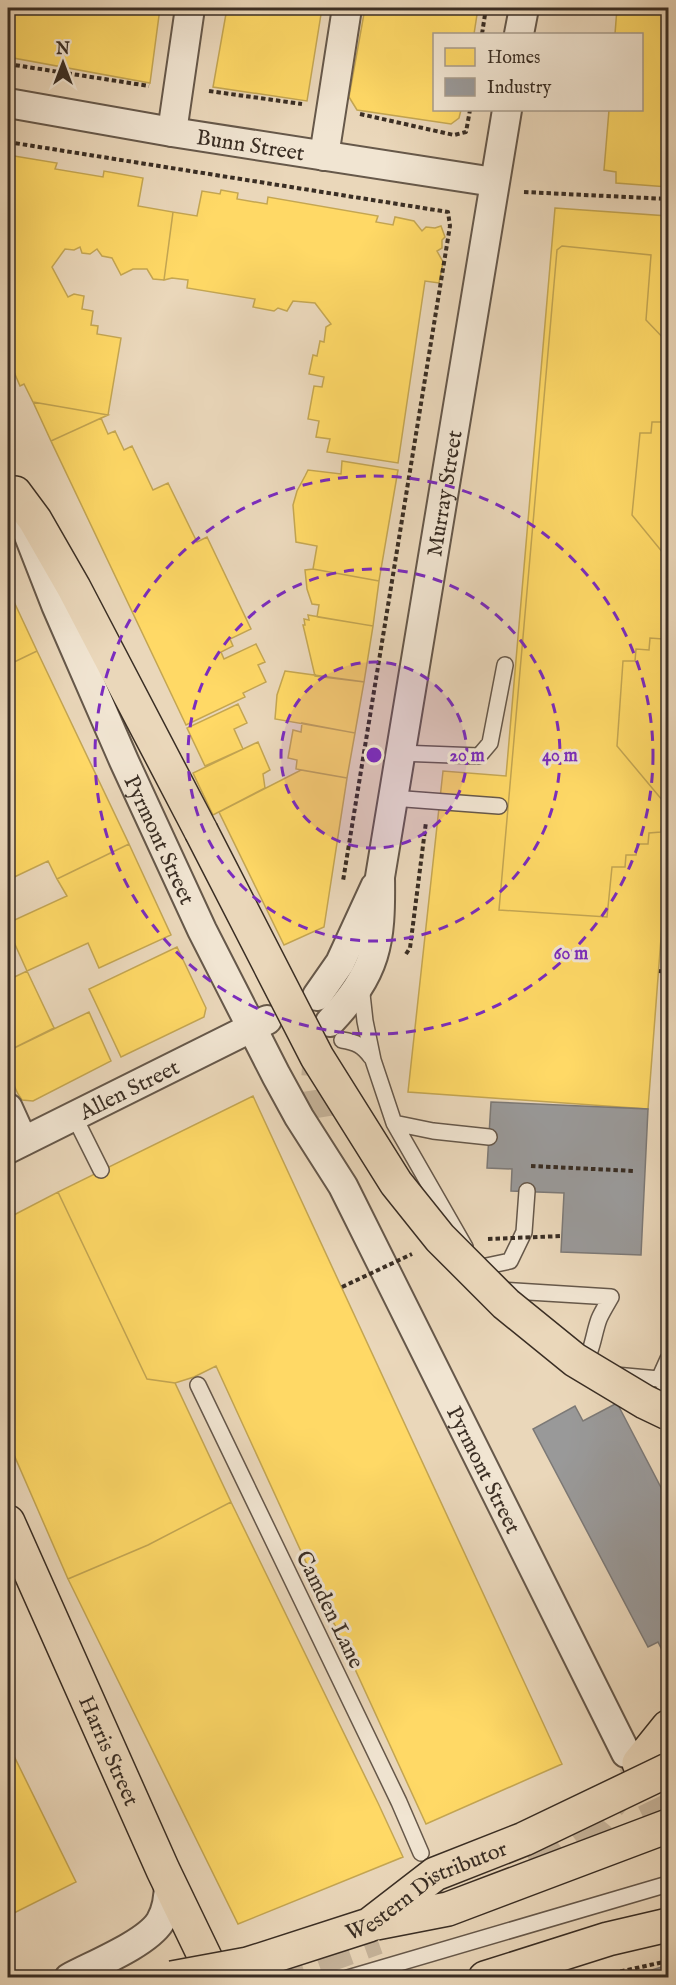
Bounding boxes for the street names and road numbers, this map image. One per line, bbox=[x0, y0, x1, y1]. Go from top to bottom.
street label: Bunn Street bbox=[194, 124, 307, 168]
street label: Murray Street bbox=[421, 428, 470, 559]
street label: Pyrmont Street bbox=[116, 771, 200, 910]
street label: Allen Street bbox=[74, 1054, 185, 1128]
street label: Pyrmont Street bbox=[439, 1402, 527, 1539]
street label: Camden Lane bbox=[289, 1546, 370, 1673]
street label: Harris Street bbox=[71, 1692, 145, 1811]
street label: Western Distributor bbox=[342, 1835, 511, 1948]

